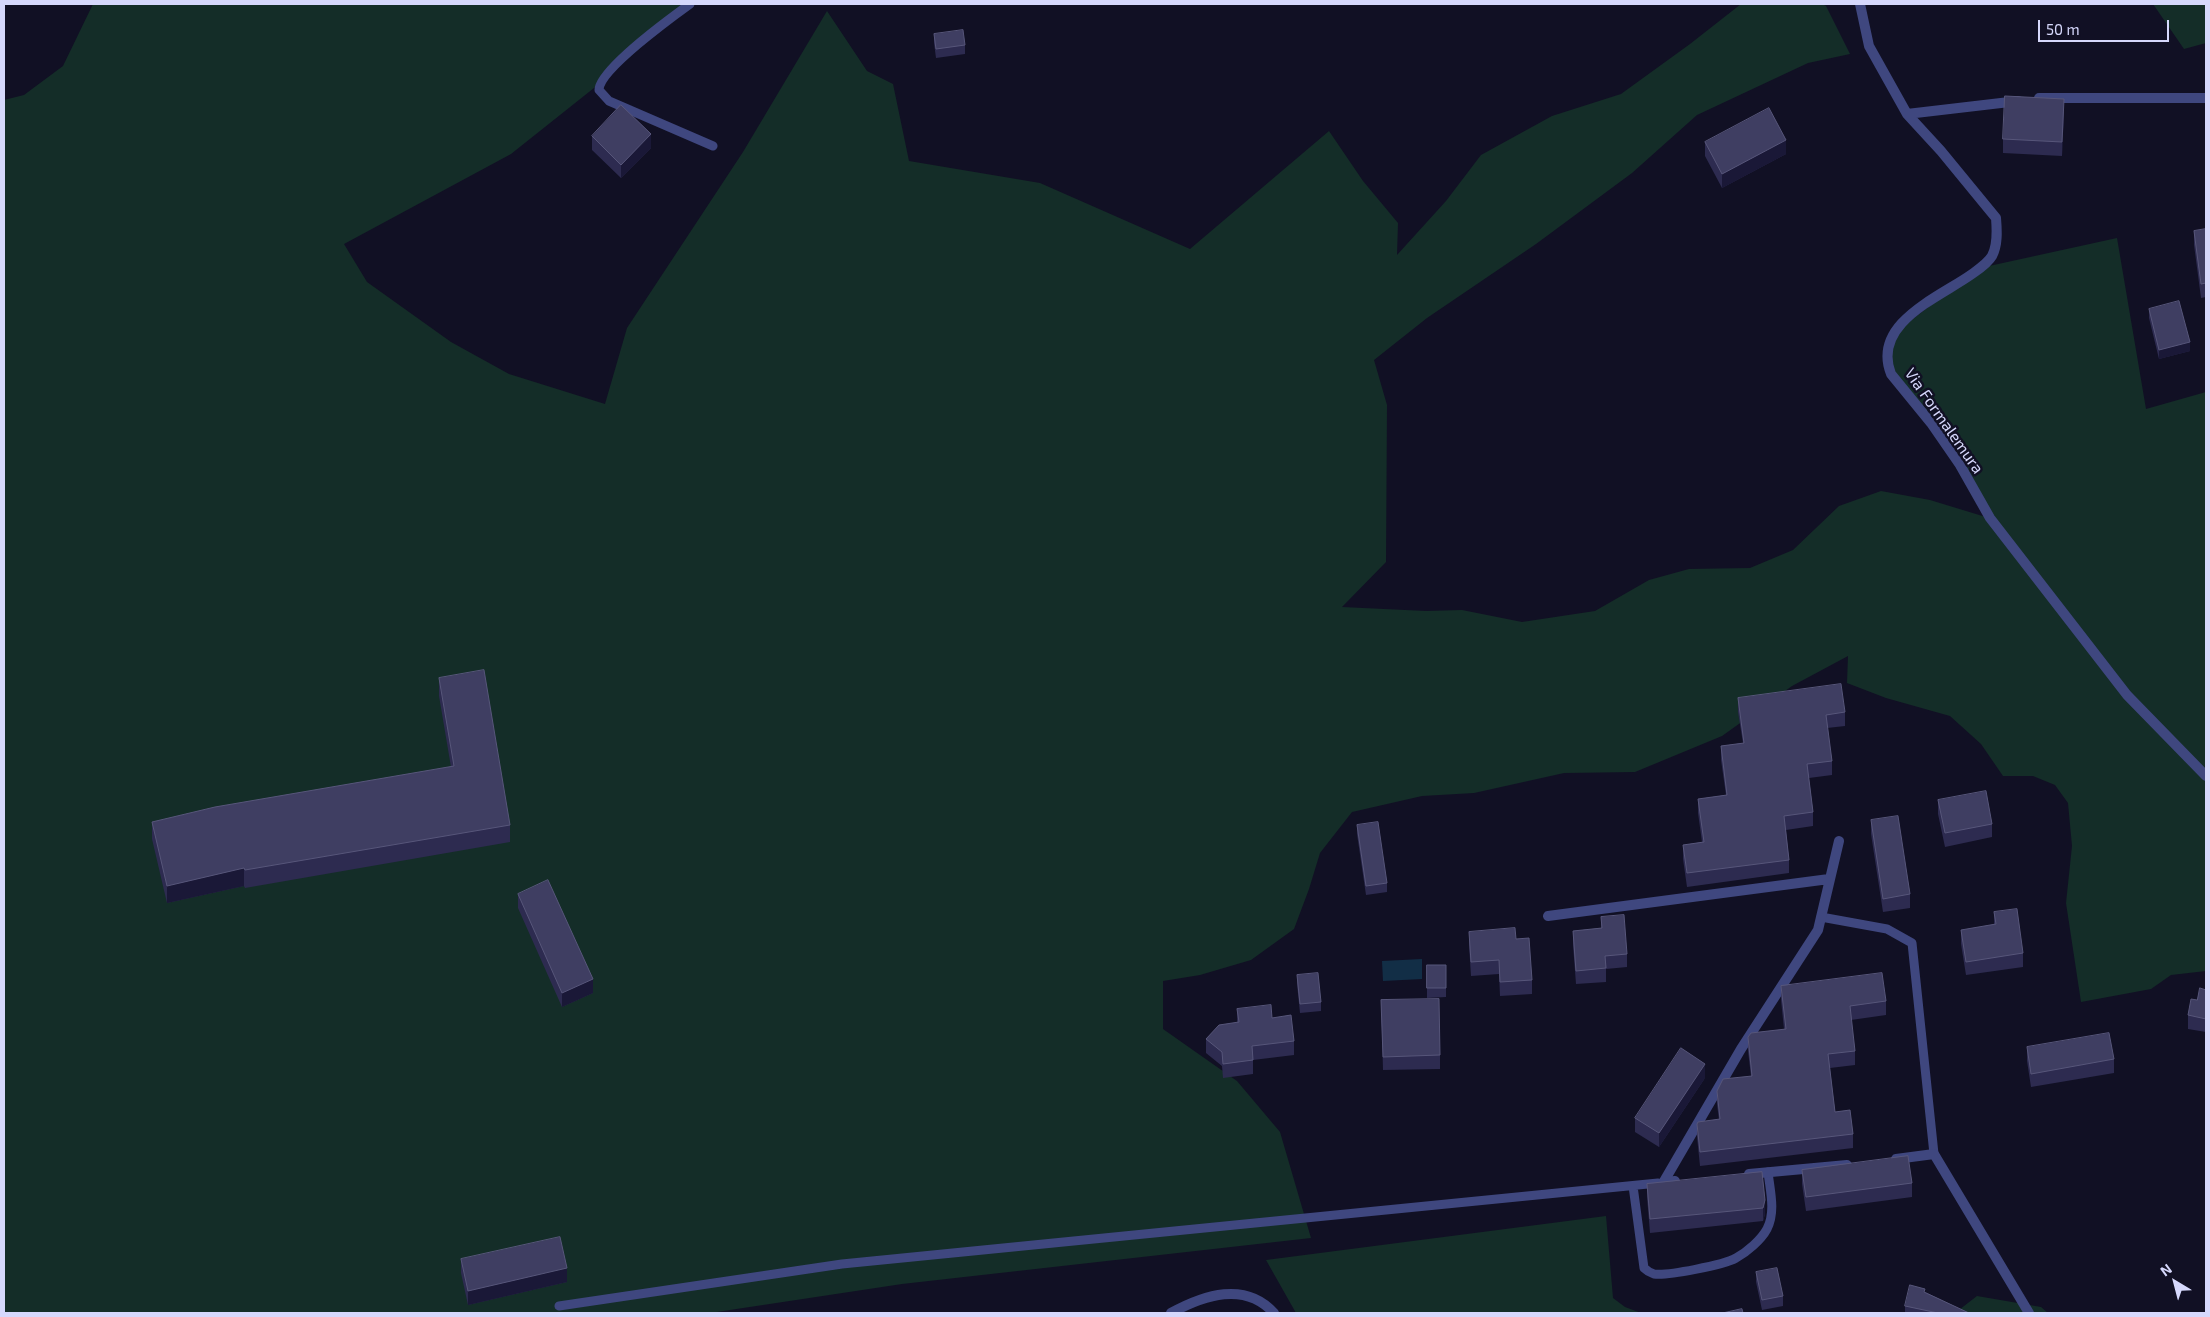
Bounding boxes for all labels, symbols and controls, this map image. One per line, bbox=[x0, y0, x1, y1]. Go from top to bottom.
scale bar bbox=[2040, 10, 2171, 42]
text: 50 m bbox=[2046, 20, 2080, 38]
street label: Via Formalemura bbox=[1900, 365, 1988, 477]
north arrow bbox=[2150, 1257, 2200, 1307]
text: N bbox=[2157, 1260, 2175, 1279]

